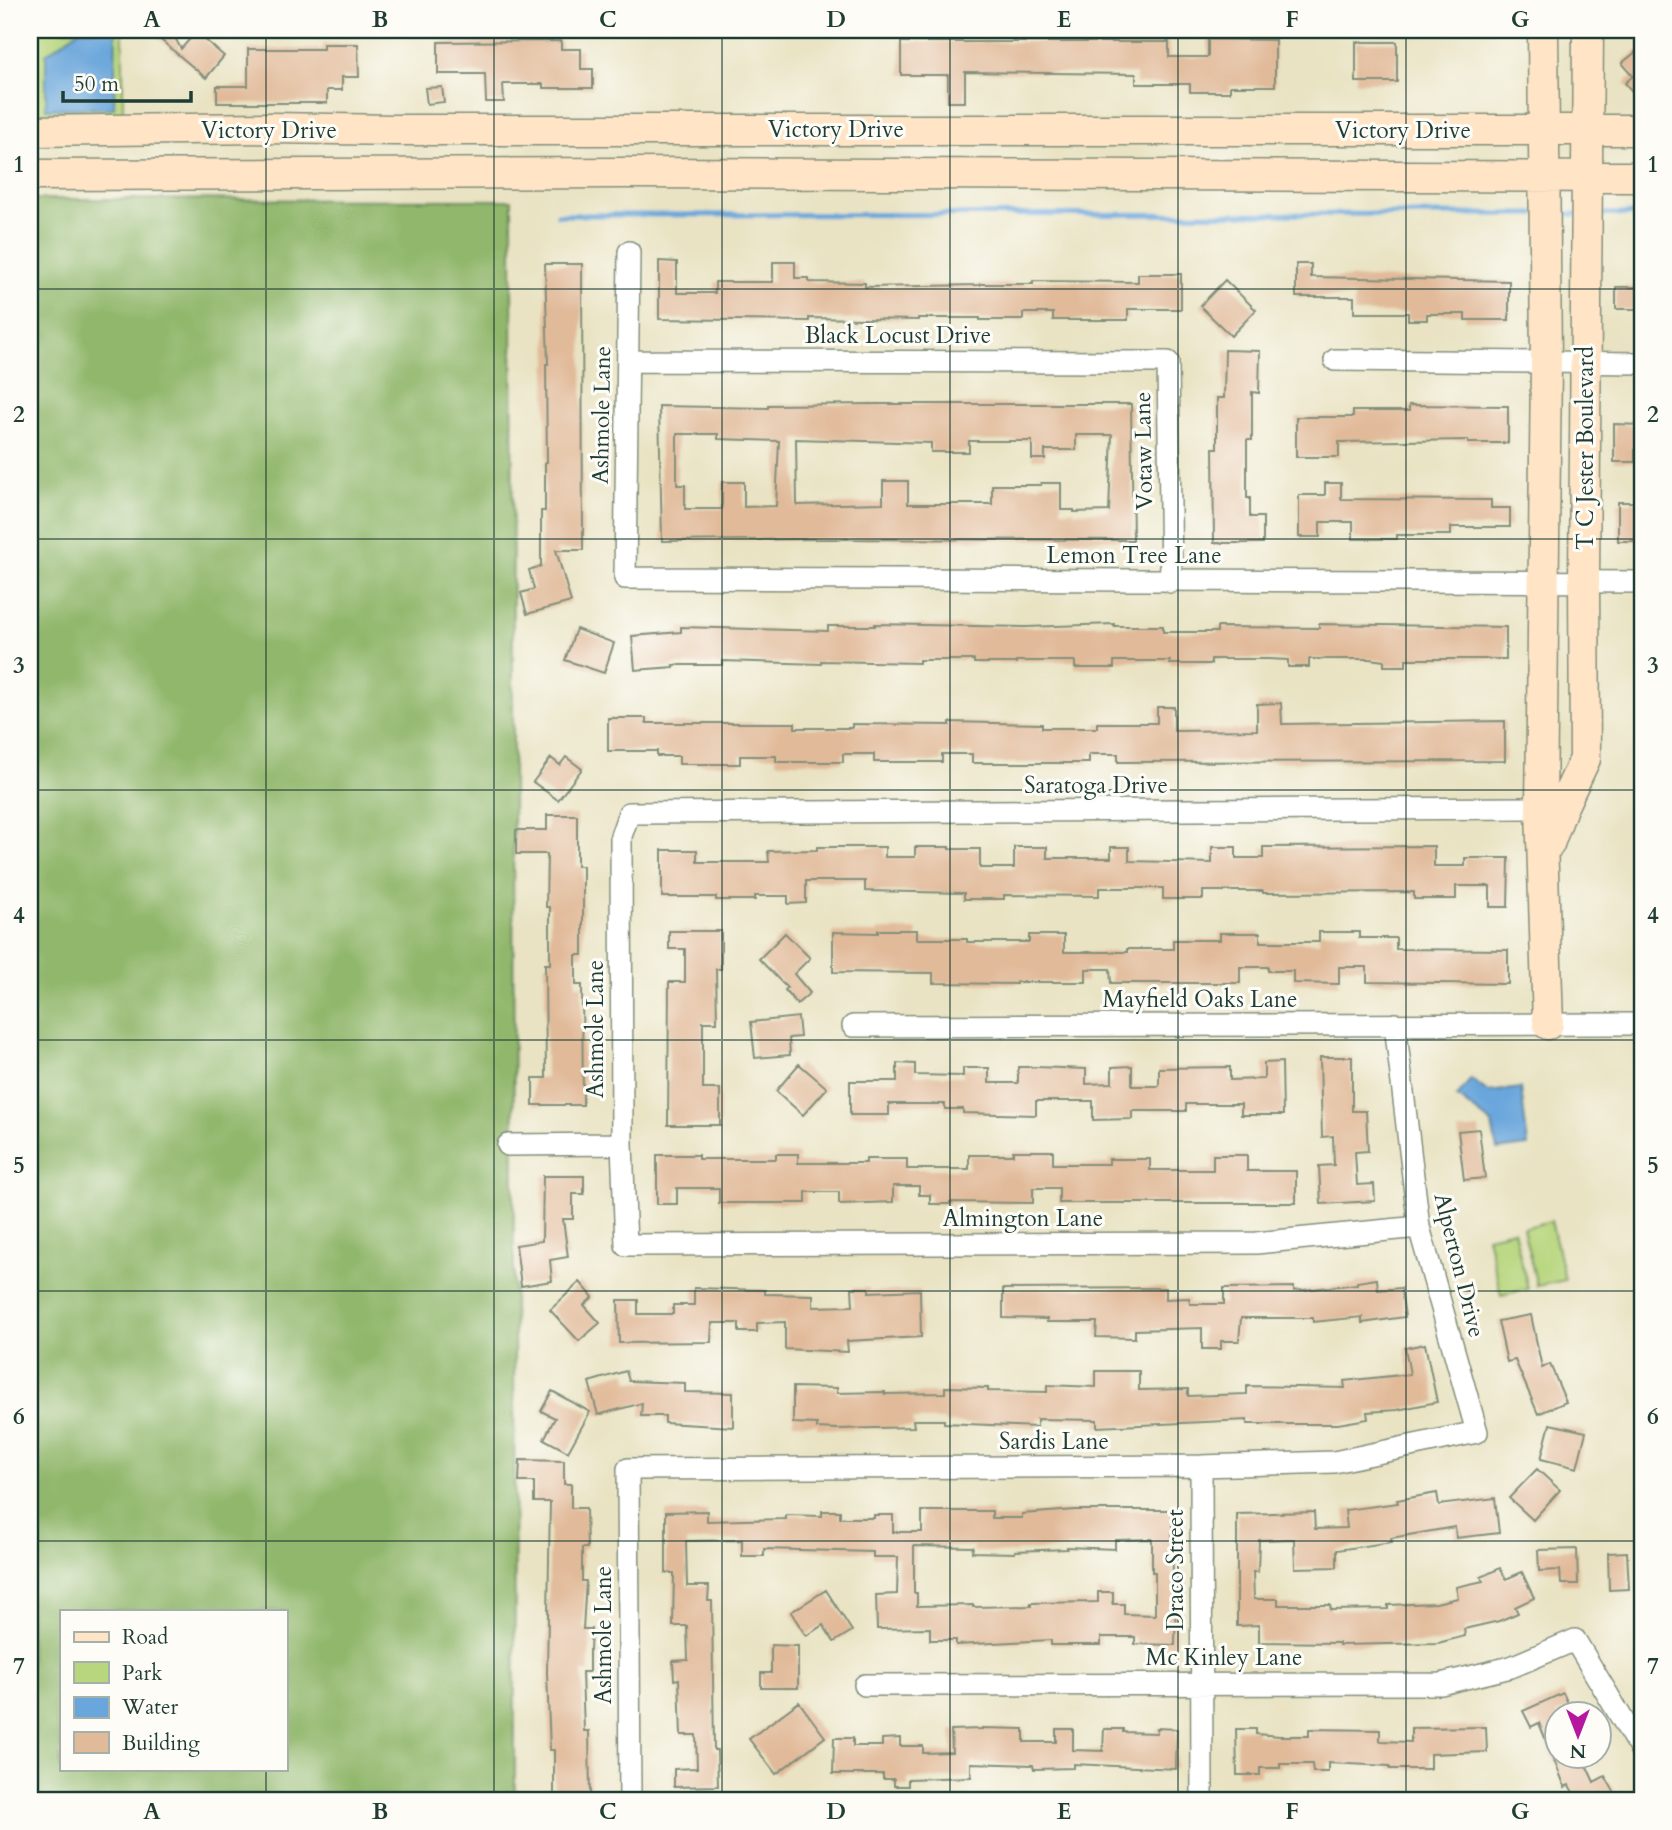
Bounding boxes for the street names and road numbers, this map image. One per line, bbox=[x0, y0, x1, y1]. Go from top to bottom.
street label: Victory Drive bbox=[768, 114, 904, 145]
street label: Victory Drive bbox=[201, 115, 337, 146]
street label: Victory Drive bbox=[1335, 115, 1471, 146]
street label: Black Locust Drive bbox=[805, 320, 991, 351]
street label: T C Jester Boulevard bbox=[1570, 345, 1601, 550]
street label: Ashmole Lane bbox=[585, 346, 618, 484]
street label: Votaw Lane bbox=[1127, 391, 1160, 511]
street label: Lemon Tree Lane bbox=[1046, 540, 1222, 571]
street label: Saratoga Drive bbox=[1024, 770, 1168, 801]
street label: Ashmole Lane bbox=[580, 960, 611, 1098]
street label: Mayfield Oaks Lane bbox=[1103, 984, 1297, 1015]
street label: Alperton Drive bbox=[1427, 1190, 1492, 1341]
street label: Almington Lane bbox=[943, 1203, 1103, 1234]
street label: Sardis Lane bbox=[999, 1426, 1109, 1457]
street label: Draco Street bbox=[1160, 1509, 1191, 1631]
street label: Ashmole Lane bbox=[588, 1566, 619, 1704]
street label: Mc Kinley Lane bbox=[1146, 1642, 1302, 1673]

